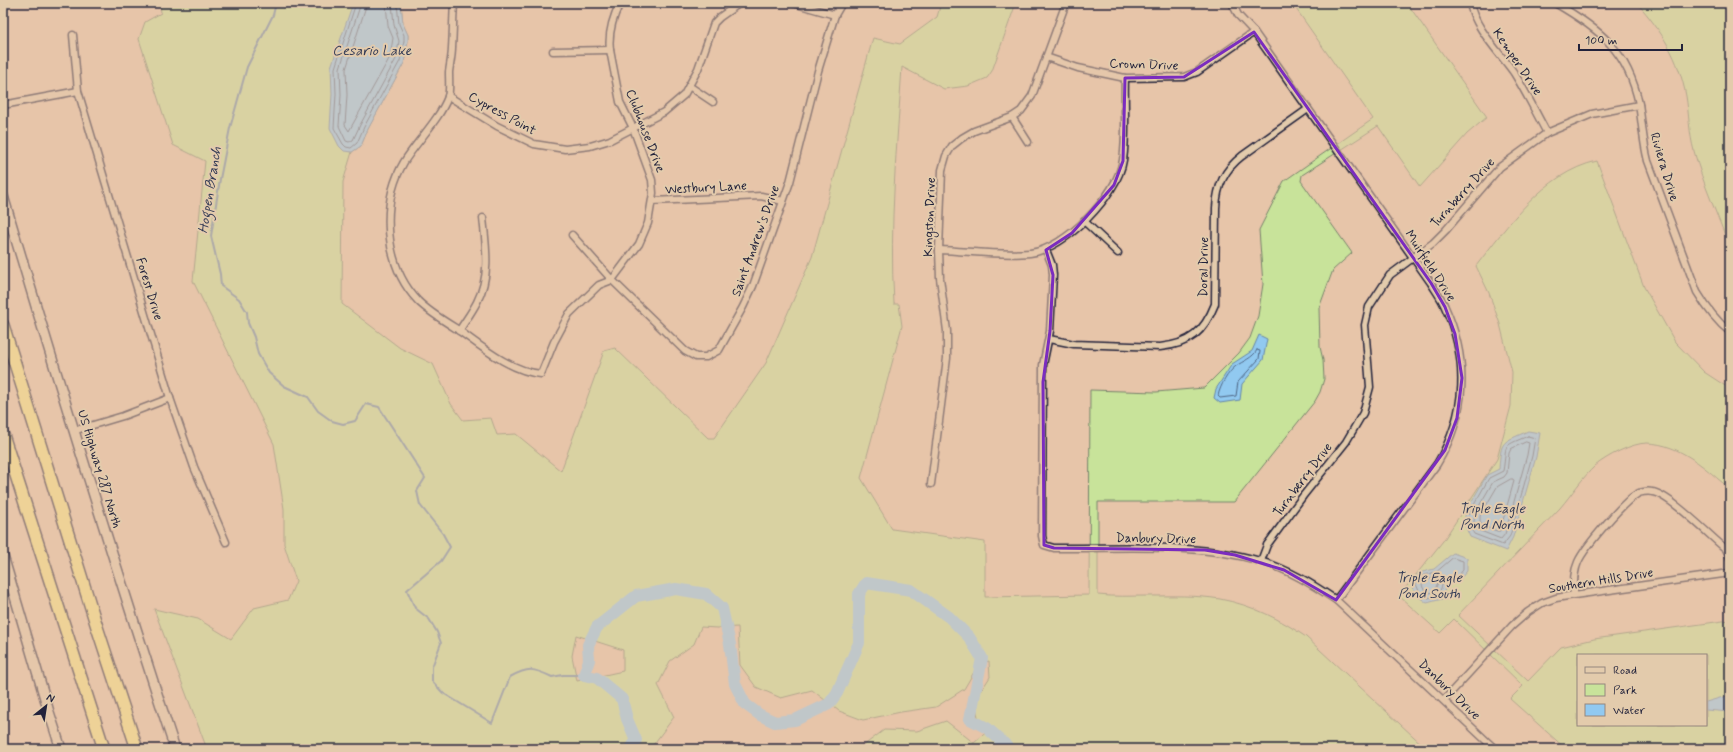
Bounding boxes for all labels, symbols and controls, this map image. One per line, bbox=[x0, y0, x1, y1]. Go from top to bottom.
street label: Kemper Drive bbox=[1488, 25, 1546, 99]
scale bar bbox=[1579, 26, 1682, 52]
text: 100 m bbox=[1585, 33, 1617, 49]
water label: Cesario Lake bbox=[332, 42, 412, 60]
street label: Crown Drive bbox=[1109, 55, 1179, 75]
street label: Clubhouse Drive bbox=[621, 87, 669, 175]
street label: Cypress Point bbox=[465, 88, 539, 140]
street label: Riviera Drive bbox=[1645, 130, 1683, 204]
water label: Hogpen Branch bbox=[194, 145, 228, 235]
street label: Turnberry Drive bbox=[1427, 154, 1499, 232]
street label: Westbury Lane bbox=[665, 177, 748, 199]
street label: Kingston Drive bbox=[920, 177, 941, 257]
street label: Saint Andrew's Drive bbox=[728, 183, 784, 299]
street label: Muirfield Drive bbox=[1401, 227, 1460, 305]
street label: Doral Drive bbox=[1195, 236, 1213, 297]
street label: Forest Drive bbox=[131, 256, 167, 323]
street label: US Highway 287 North bbox=[72, 408, 125, 531]
street label: Turnberry Drive bbox=[1270, 439, 1337, 520]
water label: Triple Eagle Pond North bbox=[1459, 500, 1526, 534]
street label: Danbury Drive bbox=[1116, 530, 1196, 548]
street label: Southern Hills Drive bbox=[1547, 564, 1655, 598]
water label: Triple Eagle Pond South bbox=[1396, 569, 1463, 603]
legend bbox=[1577, 654, 1707, 726]
street label: Danbury Drive bbox=[1414, 656, 1484, 724]
text: Road bbox=[1613, 663, 1637, 679]
text: Park bbox=[1613, 683, 1637, 699]
north arrow bbox=[26, 686, 66, 726]
text: N bbox=[44, 690, 57, 706]
text: Water bbox=[1613, 703, 1645, 719]

